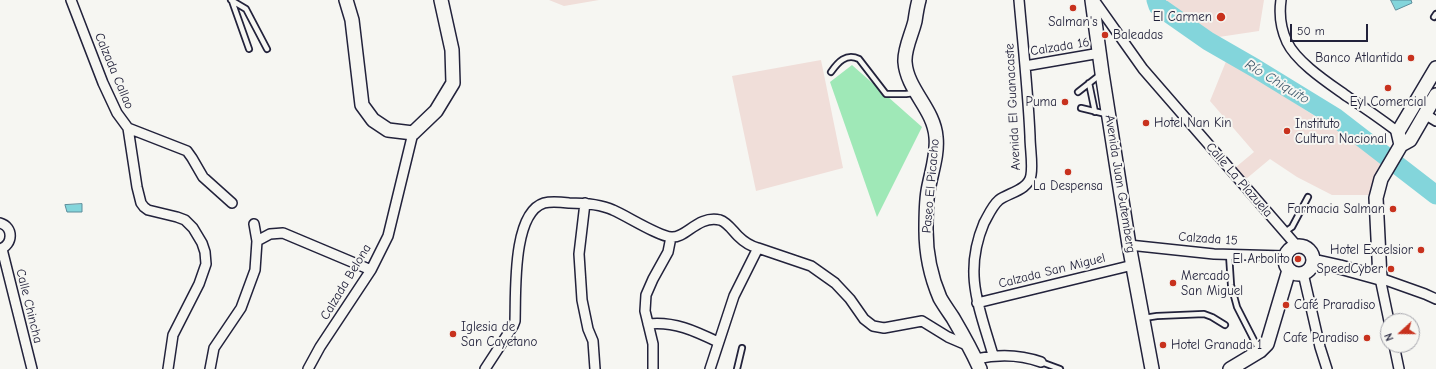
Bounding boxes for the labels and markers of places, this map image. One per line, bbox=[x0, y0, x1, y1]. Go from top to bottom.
marker: Salman's bbox=[1068, 3, 1078, 13]
place label: El Carmen bbox=[1153, 9, 1212, 25]
marker: El Carmen bbox=[1215, 11, 1227, 23]
place label: Salman's bbox=[1048, 14, 1098, 30]
place label: Baleadas bbox=[1113, 27, 1163, 43]
marker: Baleadas bbox=[1100, 30, 1110, 40]
place label: Banco Atlantida bbox=[1315, 50, 1403, 66]
marker: Banco Atlantida bbox=[1406, 53, 1416, 63]
marker: Eyl Comercial bbox=[1383, 83, 1393, 93]
place label: Puma bbox=[1026, 94, 1057, 110]
place label: Eyl Comercial bbox=[1350, 94, 1426, 110]
marker: Puma bbox=[1060, 97, 1070, 107]
place label: Hotel Nan Kin bbox=[1154, 115, 1231, 131]
place label: Instituto Cultura Nacional bbox=[1295, 116, 1387, 147]
marker: Hotel Nan Kin bbox=[1141, 118, 1151, 128]
marker: Instituto Cultura Nacional bbox=[1282, 126, 1292, 136]
marker: La Despensa bbox=[1063, 167, 1073, 177]
place label: La Despensa bbox=[1033, 178, 1103, 194]
place label: Farmacia Salman bbox=[1287, 201, 1385, 217]
marker: Farmacia Salman bbox=[1388, 204, 1398, 214]
place label: Hotel Excelsior bbox=[1330, 242, 1413, 258]
marker: Hotel Excelsior bbox=[1416, 245, 1426, 255]
place label: El Arbolito bbox=[1232, 251, 1290, 267]
marker: El Arbolito bbox=[1293, 254, 1303, 264]
place label: SpeedCyber bbox=[1317, 261, 1383, 277]
marker: SpeedCyber bbox=[1386, 264, 1396, 274]
place label: Mercado San Miguel bbox=[1181, 268, 1243, 299]
marker: Mercado San Miguel bbox=[1168, 278, 1178, 288]
place label: Café Praradiso bbox=[1294, 297, 1375, 313]
marker: Café Praradiso bbox=[1281, 300, 1291, 310]
place label: Iglesia de San Cayetano bbox=[461, 319, 537, 350]
marker: Iglesia de San Cayetano bbox=[448, 329, 458, 339]
place label: Cafe Paradiso bbox=[1283, 330, 1359, 346]
marker: Cafe Paradiso bbox=[1362, 333, 1372, 343]
place label: Hotel Granada 1 bbox=[1171, 337, 1262, 353]
marker: Hotel Granada 1 bbox=[1158, 340, 1168, 350]

